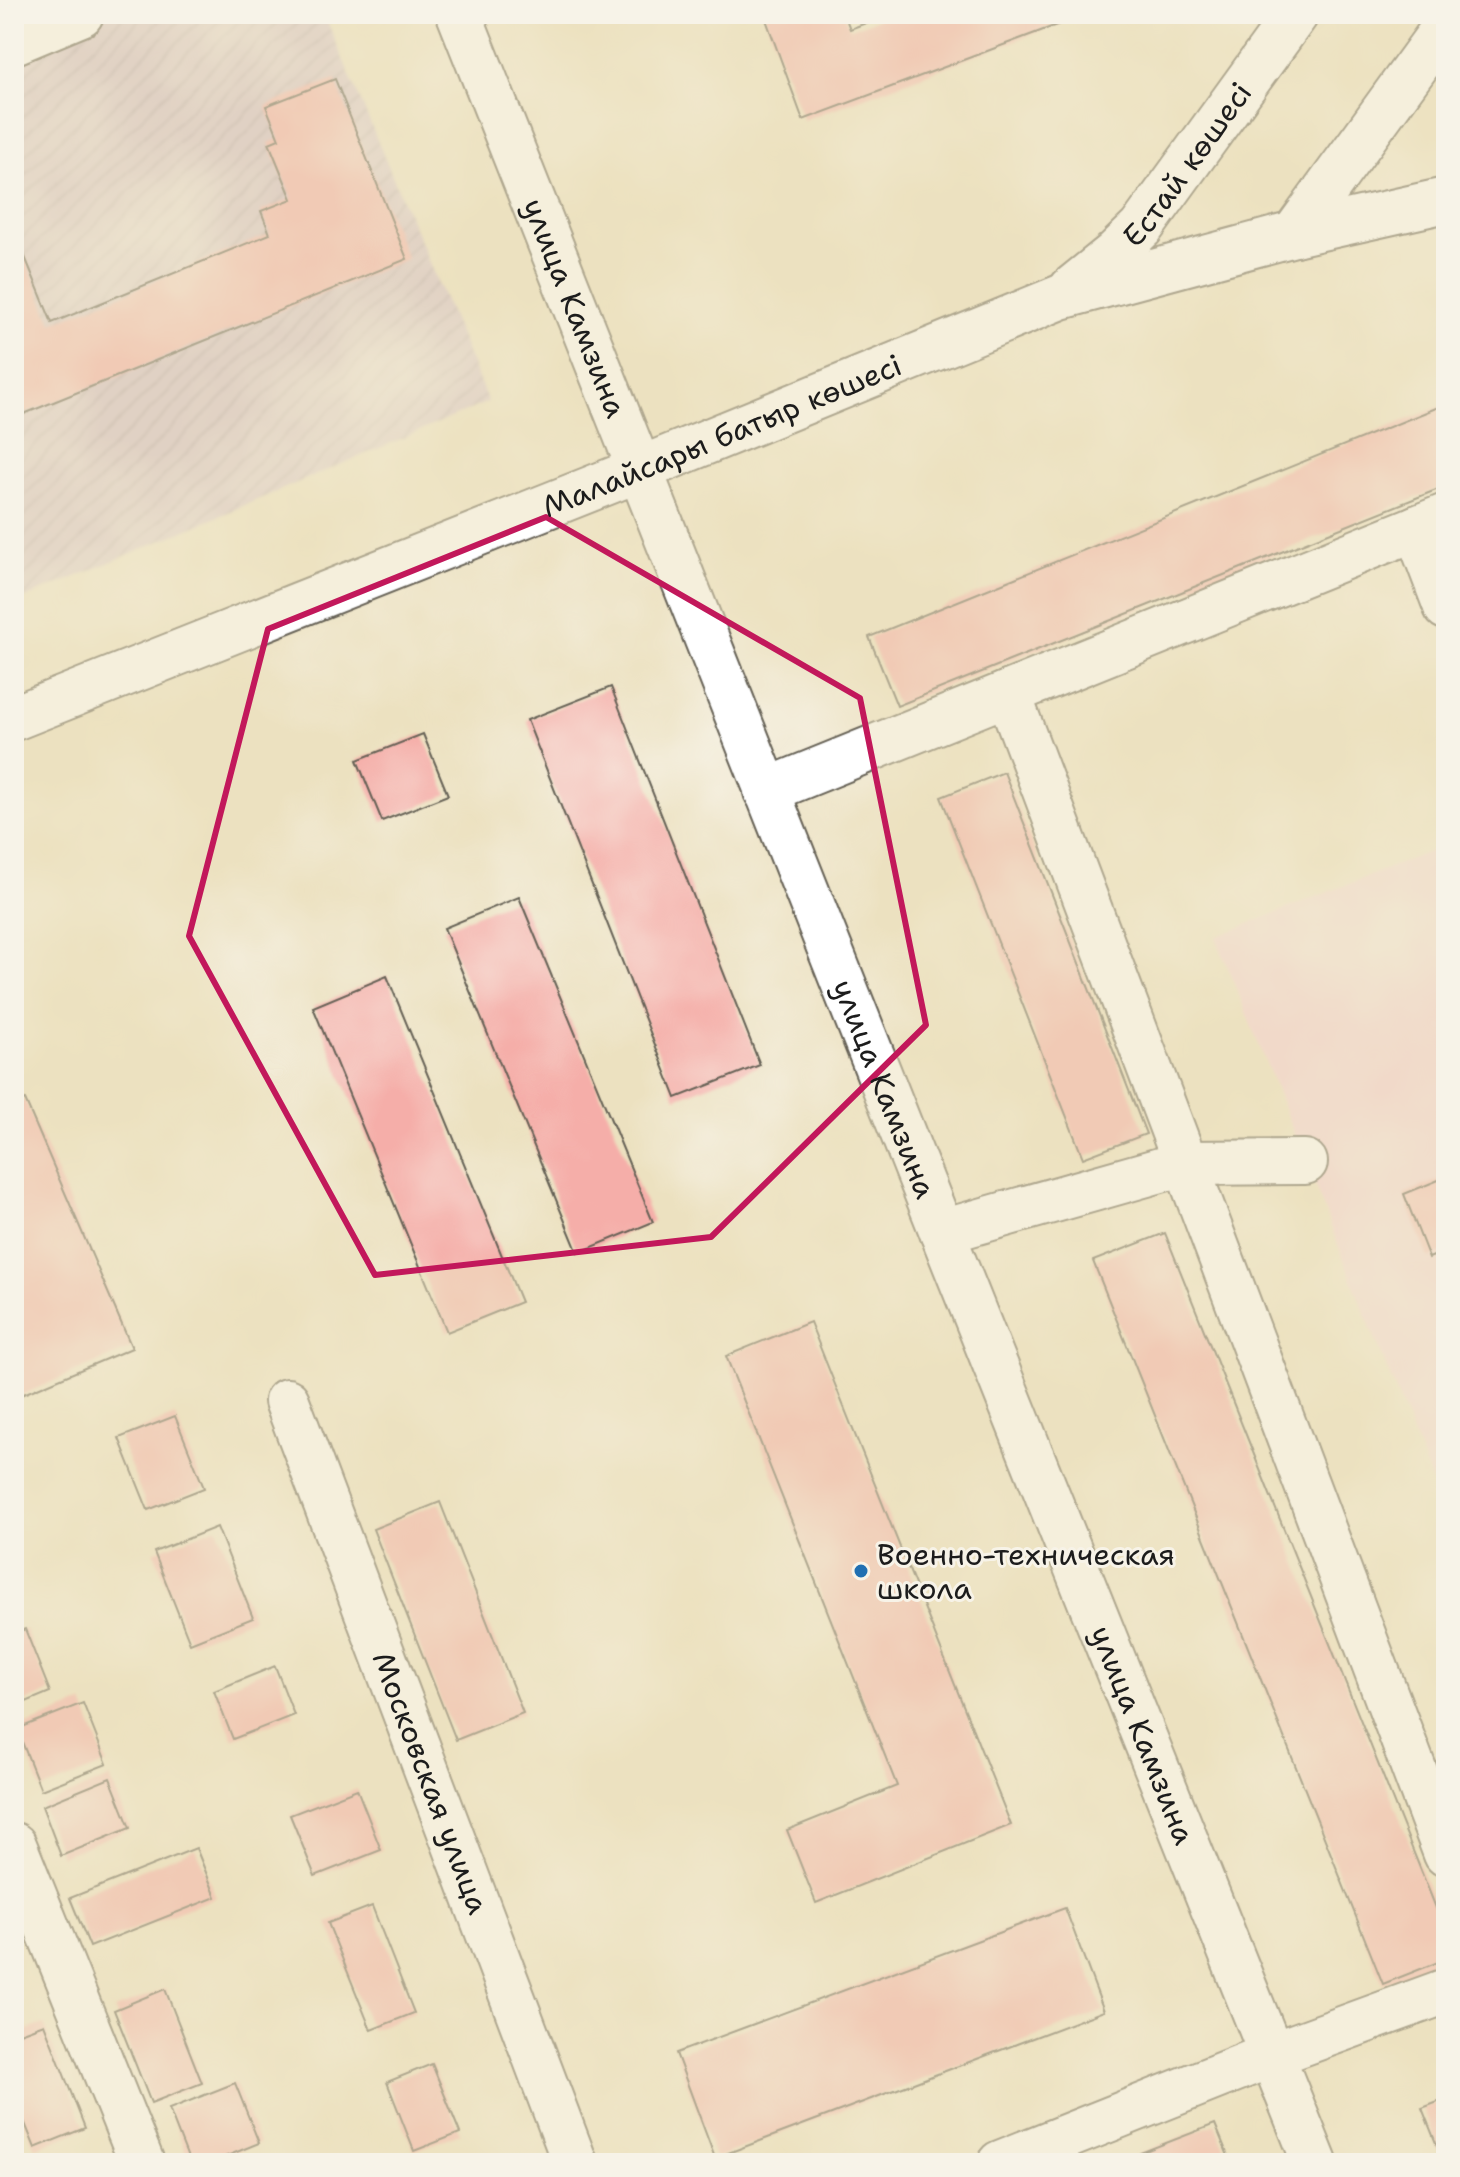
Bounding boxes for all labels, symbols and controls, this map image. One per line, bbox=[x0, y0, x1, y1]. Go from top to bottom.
street label: Естай көшесі bbox=[1113, 74, 1261, 256]
street label: улица Камзина bbox=[514, 192, 637, 424]
street label: Малайсары батыр көшесі bbox=[536, 344, 908, 527]
street label: улица Камзина bbox=[823, 973, 947, 1204]
place label: Военно-техническая школа bbox=[877, 1534, 1175, 1609]
marker: Военно-техническая школа bbox=[852, 1562, 870, 1580]
street label: улица Камзина bbox=[1081, 1619, 1206, 1851]
street label: Московская улица bbox=[363, 1646, 500, 1920]

